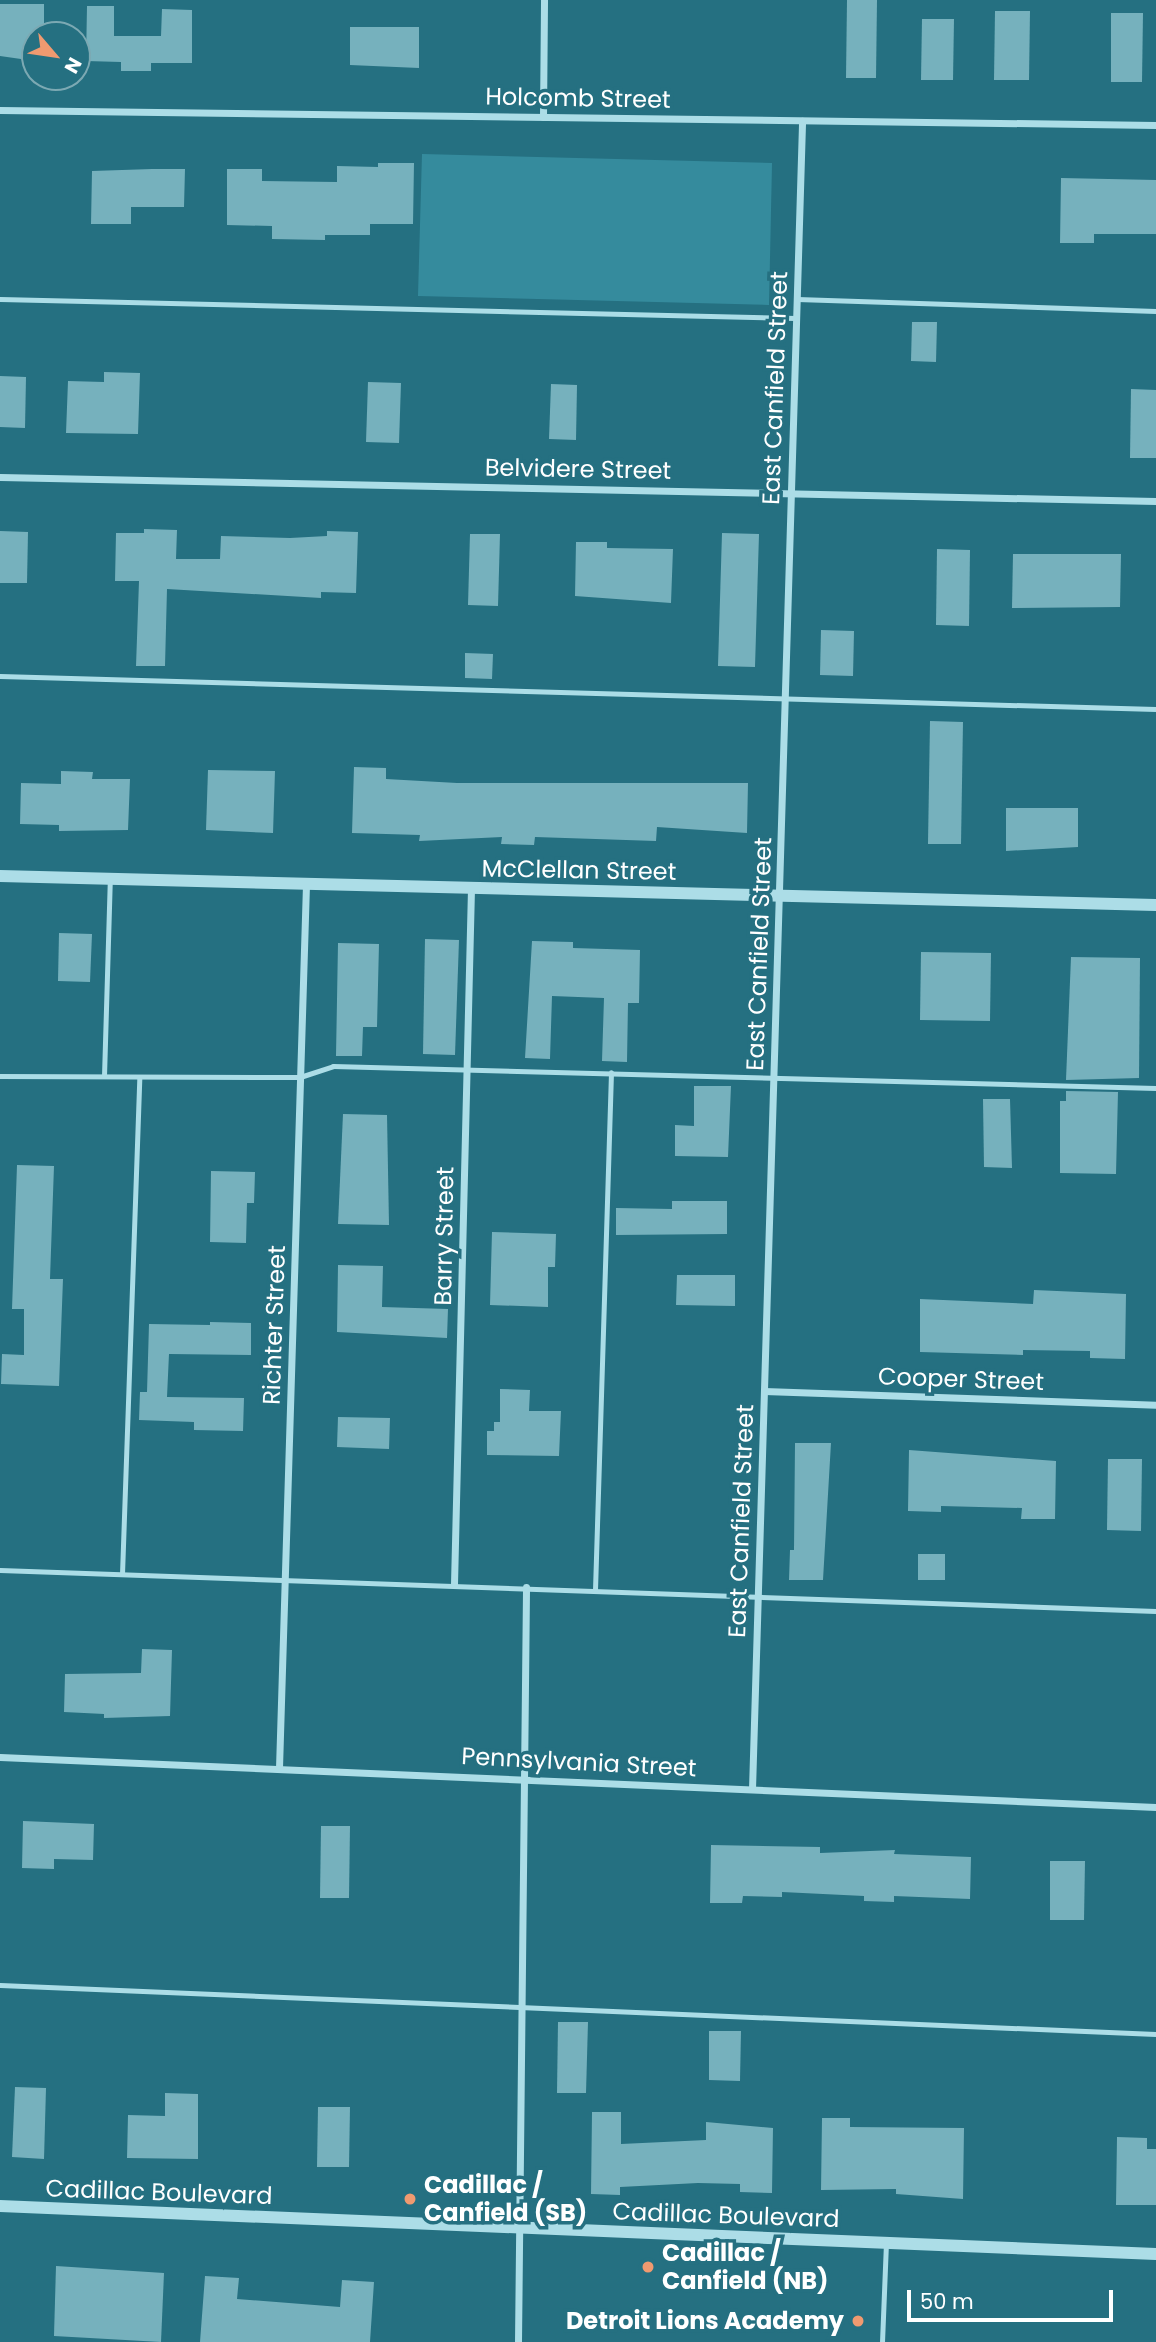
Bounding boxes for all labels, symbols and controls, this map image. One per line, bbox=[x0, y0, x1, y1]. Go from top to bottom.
north arrow bbox=[21, 21, 91, 91]
text: N bbox=[58, 53, 88, 78]
street label: Holcomb Street bbox=[485, 82, 671, 114]
street label: East Canfield Street bbox=[757, 271, 793, 505]
street label: Belvidere Street bbox=[485, 453, 671, 485]
street label: East Canfield Street bbox=[741, 837, 777, 1071]
street label: McClellan Street bbox=[481, 854, 677, 886]
street label: Barry Street bbox=[428, 1166, 460, 1306]
street label: Richter Street bbox=[257, 1245, 291, 1405]
street label: Cooper Street bbox=[878, 1362, 1044, 1396]
street label: East Canfield Street bbox=[723, 1404, 759, 1638]
street label: Pennsylvania Street bbox=[461, 1741, 697, 1783]
place label: Cadillac / Canfield (SB) bbox=[424, 2171, 587, 2227]
street label: Cadillac Boulevard bbox=[45, 2174, 273, 2210]
marker: Cadillac / Canfield (SB) bbox=[402, 2191, 418, 2207]
street label: Cadillac Boulevard bbox=[612, 2197, 840, 2233]
place label: Cadillac / Canfield (NB) bbox=[662, 2239, 828, 2295]
marker: Cadillac / Canfield (NB) bbox=[640, 2259, 656, 2275]
scale bar bbox=[911, 2276, 1118, 2320]
text: 50 m bbox=[920, 2287, 974, 2316]
place label: Detroit Lions Academy bbox=[566, 2307, 844, 2335]
marker: Detroit Lions Academy bbox=[850, 2313, 866, 2329]

